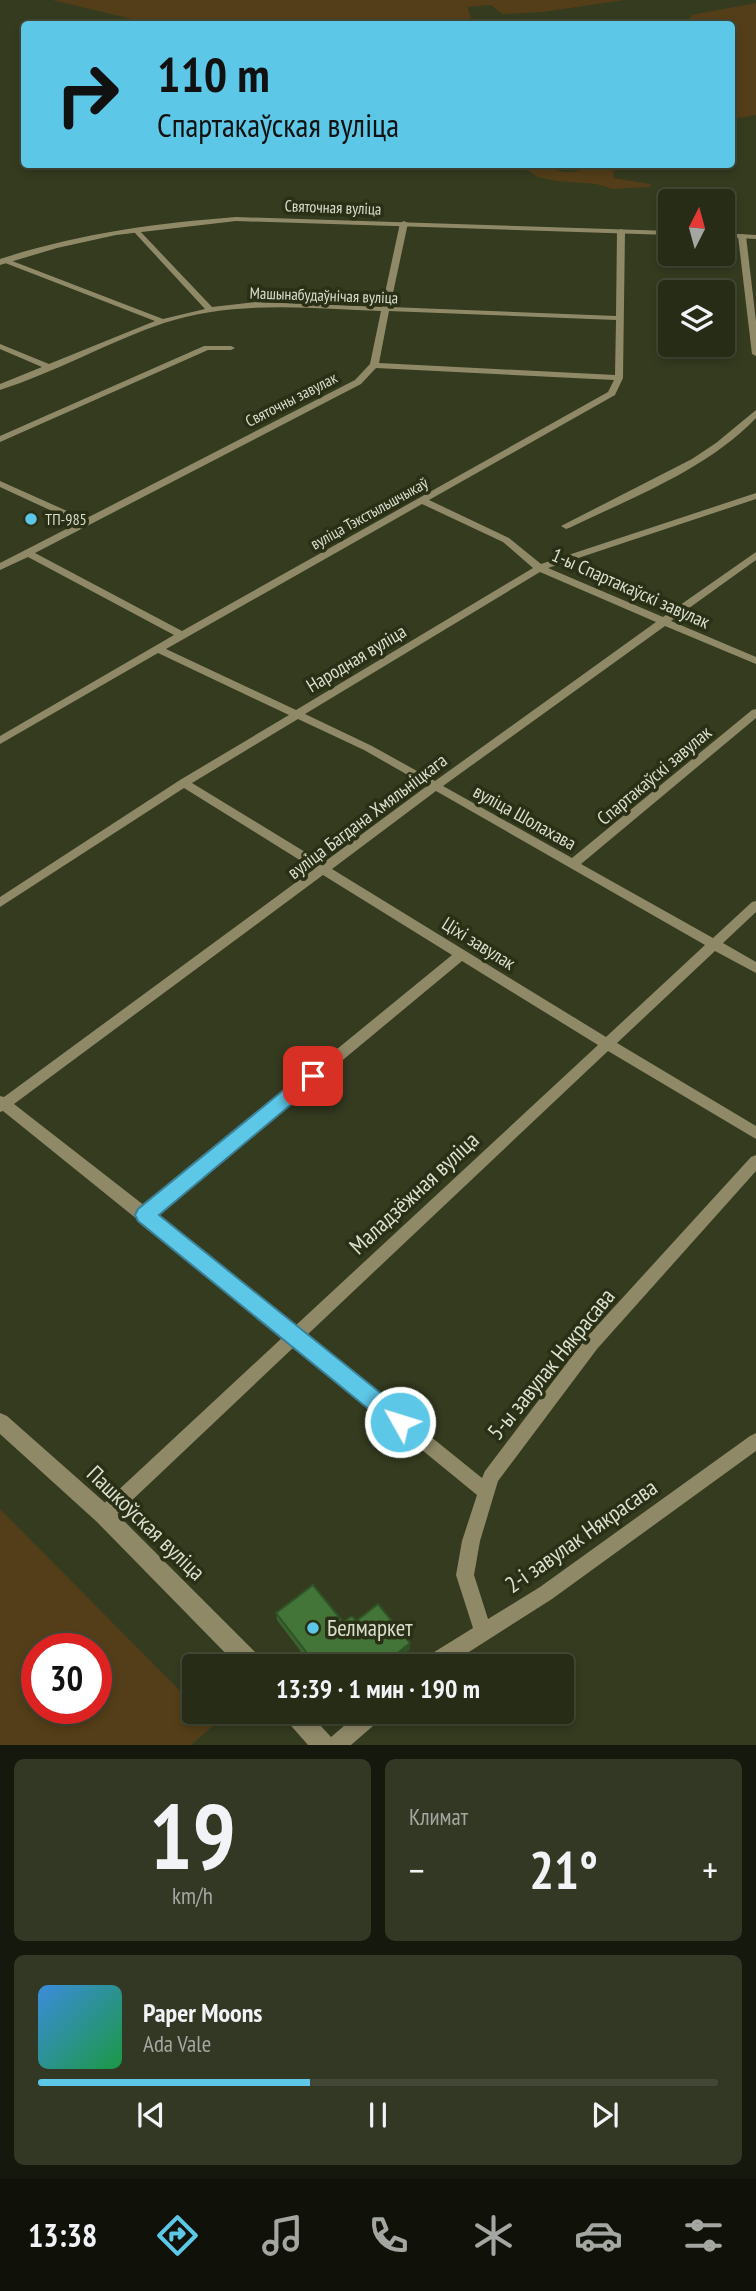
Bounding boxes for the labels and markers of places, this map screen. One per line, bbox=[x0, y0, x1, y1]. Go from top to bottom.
place label: ТП-985 bbox=[45, 509, 87, 529]
marker: ТП-985 bbox=[23, 511, 39, 527]
pin bbox=[283, 1046, 343, 1106]
place label: Белмаркет bbox=[327, 1613, 413, 1642]
marker: Белмаркет bbox=[305, 1620, 321, 1636]

